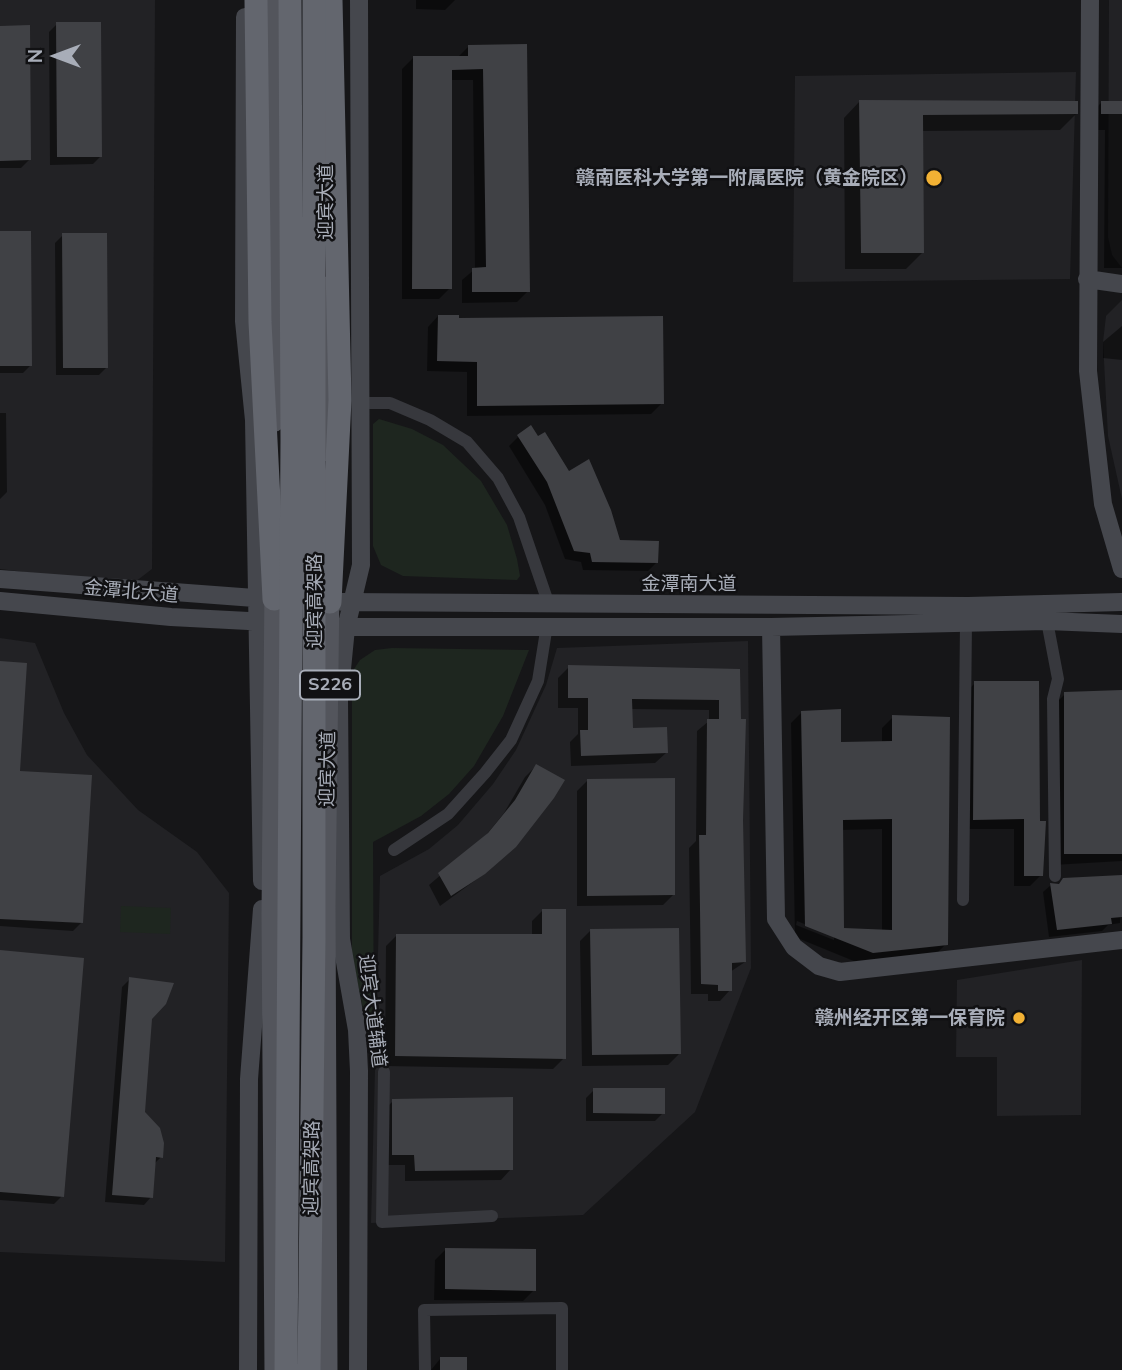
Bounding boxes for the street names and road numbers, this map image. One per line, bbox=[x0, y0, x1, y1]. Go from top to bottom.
street label: 迎宾大道 bbox=[315, 164, 337, 240]
street label: 迎宾高架路 bbox=[304, 554, 326, 648]
street label: 金潭南大道 bbox=[642, 573, 736, 595]
street label: 金潭北大道 bbox=[83, 577, 179, 607]
road number: S226 bbox=[300, 670, 360, 700]
street label: 迎宾大道 bbox=[316, 731, 340, 807]
street label: 迎宾大道辅道 bbox=[354, 953, 390, 1069]
street label: 迎宾高架路 bbox=[300, 1120, 324, 1216]

